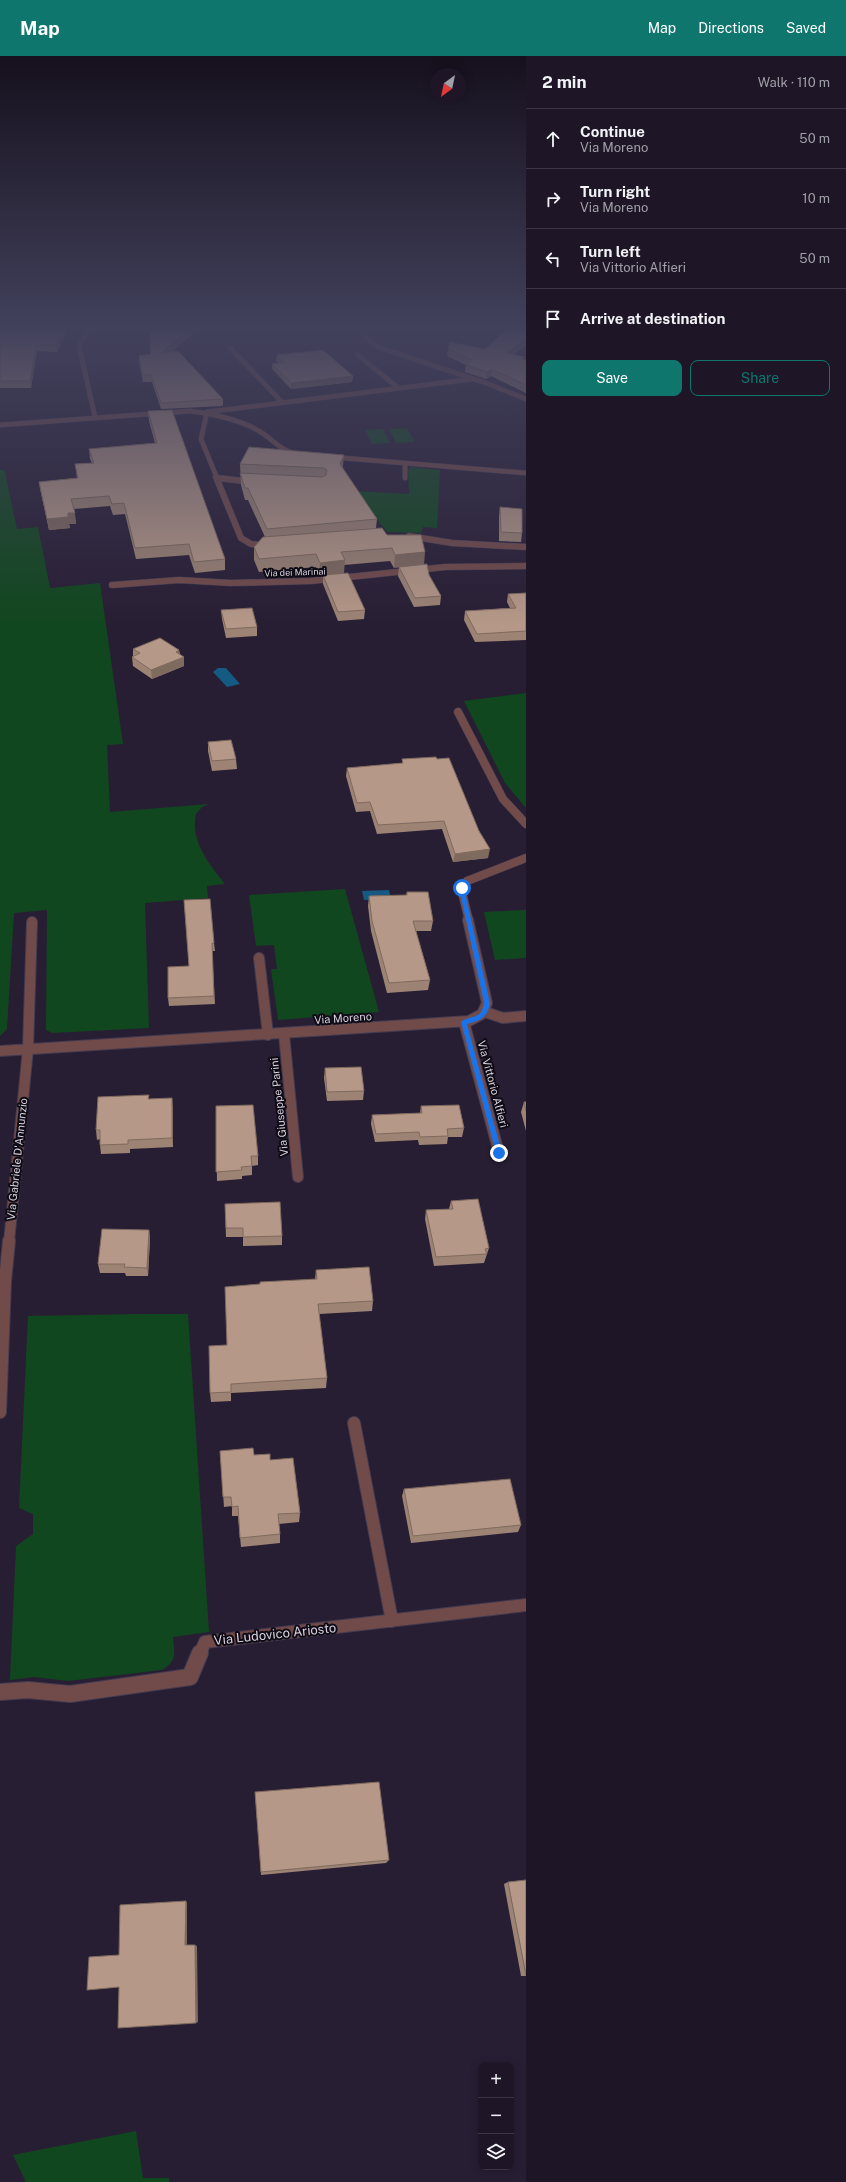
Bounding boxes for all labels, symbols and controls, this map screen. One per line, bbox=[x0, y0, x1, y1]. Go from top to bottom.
text: Map bbox=[20, 17, 60, 39]
text: Map bbox=[648, 20, 676, 36]
text: Directions bbox=[698, 20, 764, 36]
text: Saved bbox=[786, 20, 826, 36]
north arrow bbox=[430, 68, 466, 104]
text: 2 min bbox=[542, 72, 587, 92]
text: Walk · 110 m bbox=[758, 75, 830, 90]
text: Continue bbox=[580, 123, 645, 140]
icon: ahead bbox=[542, 128, 564, 150]
text: 50 m bbox=[799, 131, 830, 146]
text: Via Moreno bbox=[580, 140, 648, 155]
text: Turn right bbox=[580, 183, 650, 200]
icon: right bbox=[542, 188, 564, 210]
text: 10 m bbox=[802, 191, 830, 206]
text: Via Moreno bbox=[580, 200, 648, 215]
text: Turn left bbox=[580, 243, 641, 260]
icon: left bbox=[542, 248, 564, 270]
text: 50 m bbox=[799, 251, 830, 266]
text: Via Vittorio Alfieri bbox=[580, 260, 686, 275]
icon: arrive bbox=[542, 308, 564, 330]
text: Arrive at destination bbox=[580, 310, 725, 327]
button: Save bbox=[542, 360, 682, 396]
button: Share bbox=[690, 360, 830, 396]
street label: Via dei Marinai bbox=[264, 565, 326, 579]
route start bbox=[453, 879, 471, 897]
street label: Via Moreno bbox=[314, 1010, 372, 1026]
street label: Via Vittorio Alfieri bbox=[476, 1039, 510, 1129]
street label: Via Giuseppe Parini bbox=[268, 1057, 290, 1157]
street label: Via Gabriele D'Annunzio bbox=[5, 1097, 29, 1221]
route end bbox=[490, 1144, 508, 1162]
street label: Via Ludovico Ariosto bbox=[213, 1620, 337, 1648]
map controls bbox=[478, 2062, 514, 2170]
button: + bbox=[478, 2062, 514, 2098]
button: − bbox=[478, 2098, 514, 2134]
button: layers bbox=[478, 2134, 514, 2170]

